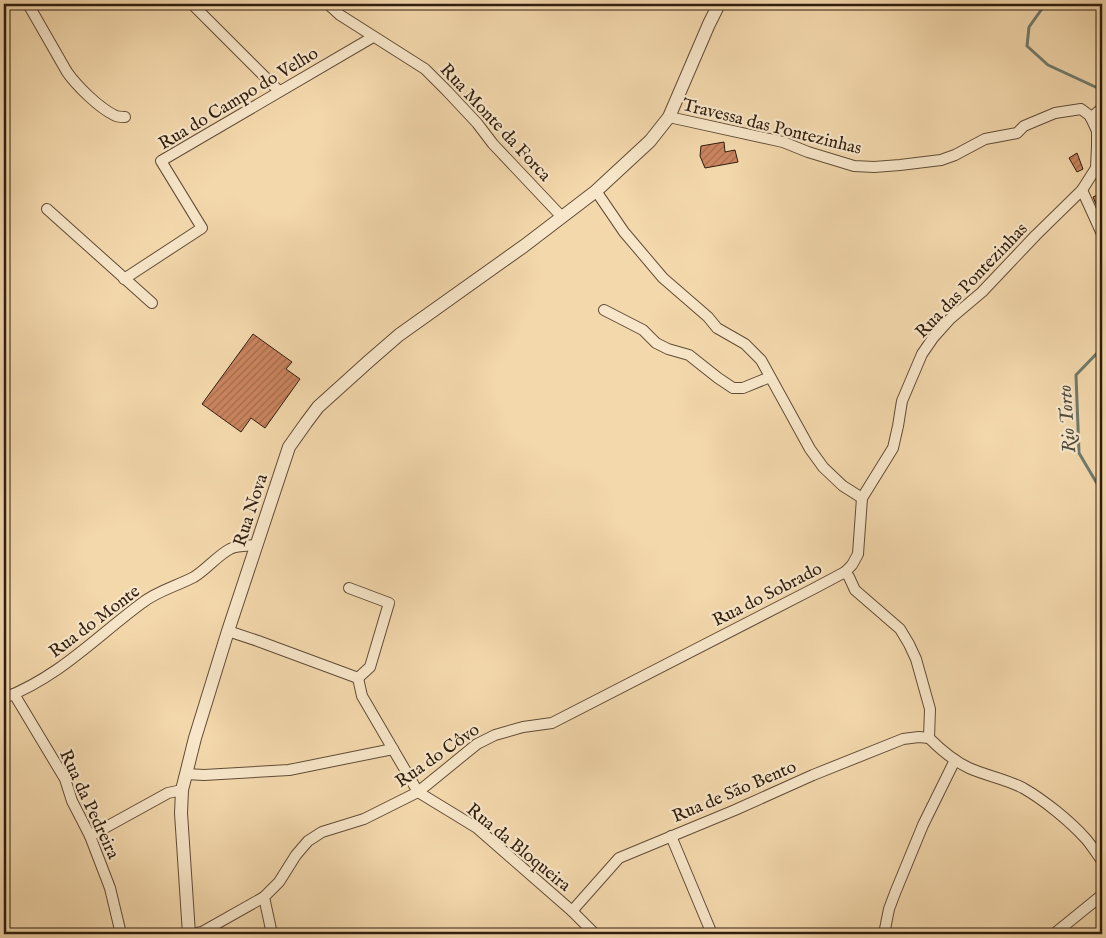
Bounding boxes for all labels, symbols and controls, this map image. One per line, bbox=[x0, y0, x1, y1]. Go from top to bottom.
street label: Rua do Campo do Velho bbox=[155, 42, 323, 156]
street label: Rua Monte da Forca bbox=[434, 59, 556, 187]
street label: Travessa das Pontezinhas bbox=[680, 94, 864, 161]
street label: Rua das Pontezinhas bbox=[911, 218, 1033, 344]
water label: Rio Torto bbox=[1054, 384, 1082, 454]
street label: Rua Nova bbox=[229, 471, 274, 550]
street label: Rua do Sobrado bbox=[709, 558, 827, 633]
street label: Rua do Monte bbox=[45, 580, 145, 664]
street label: Rua do Côvo bbox=[391, 719, 485, 794]
street label: Rua da Pedreira bbox=[53, 746, 124, 863]
street label: Rua de São Bento bbox=[669, 756, 800, 829]
street label: Rua da Bloqueira bbox=[461, 799, 575, 898]

